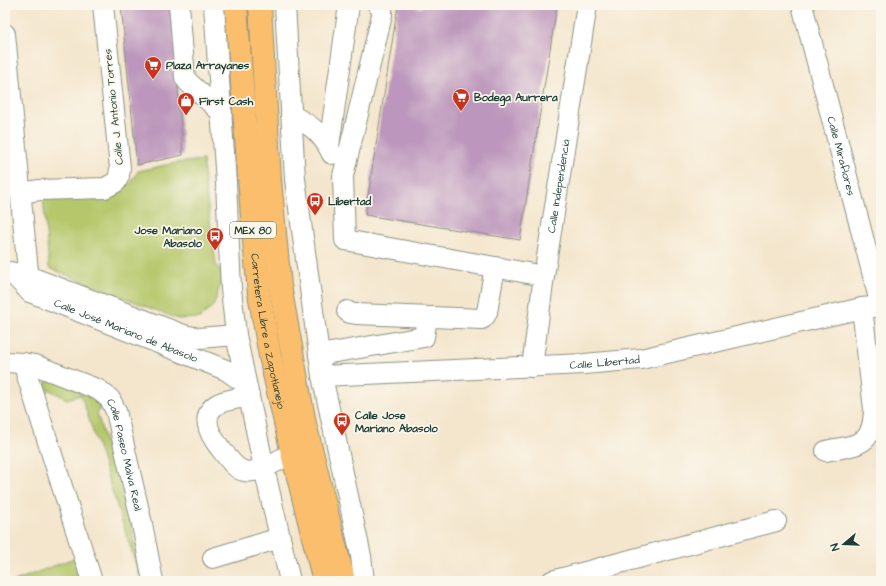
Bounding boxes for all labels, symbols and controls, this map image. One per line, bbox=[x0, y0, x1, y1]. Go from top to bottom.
street label: Calle J. Antonio Torres bbox=[100, 48, 127, 166]
supermarket icon: Plaza Arrayanes bbox=[143, 55, 163, 80]
place label: Plaza Arrayanes bbox=[166, 58, 250, 75]
supermarket icon: Bodega Aurrera bbox=[451, 87, 471, 112]
place label: Bodega Aurrera bbox=[474, 90, 558, 107]
shop icon: First Cash bbox=[176, 91, 196, 116]
place label: First Cash bbox=[199, 94, 254, 109]
street label: Calle Miraflores bbox=[823, 115, 859, 198]
street label: Calle Independencia bbox=[544, 138, 574, 234]
bus stop icon: Libertad bbox=[305, 191, 325, 216]
place label: Libertad bbox=[328, 194, 372, 209]
road number: MEX 80 bbox=[230, 222, 276, 238]
place label: Jose Mariano Abasolo bbox=[133, 223, 203, 251]
bus stop icon: Jose Mariano Abasolo bbox=[205, 226, 225, 251]
street label: Carretera Libre a Zapotlanejo bbox=[247, 253, 289, 411]
street label: Calle José Mariano de Abasolo bbox=[52, 295, 201, 366]
street label: Calle Libertad bbox=[569, 352, 641, 373]
street label: Calle Paseo Malva Real bbox=[103, 396, 146, 513]
place label: Calle Jose Mariano Abasolo bbox=[355, 408, 438, 436]
bus stop icon: Calle Jose Mariano Abasolo bbox=[332, 411, 352, 436]
north arrow bbox=[824, 524, 864, 564]
text: N bbox=[827, 541, 843, 553]

